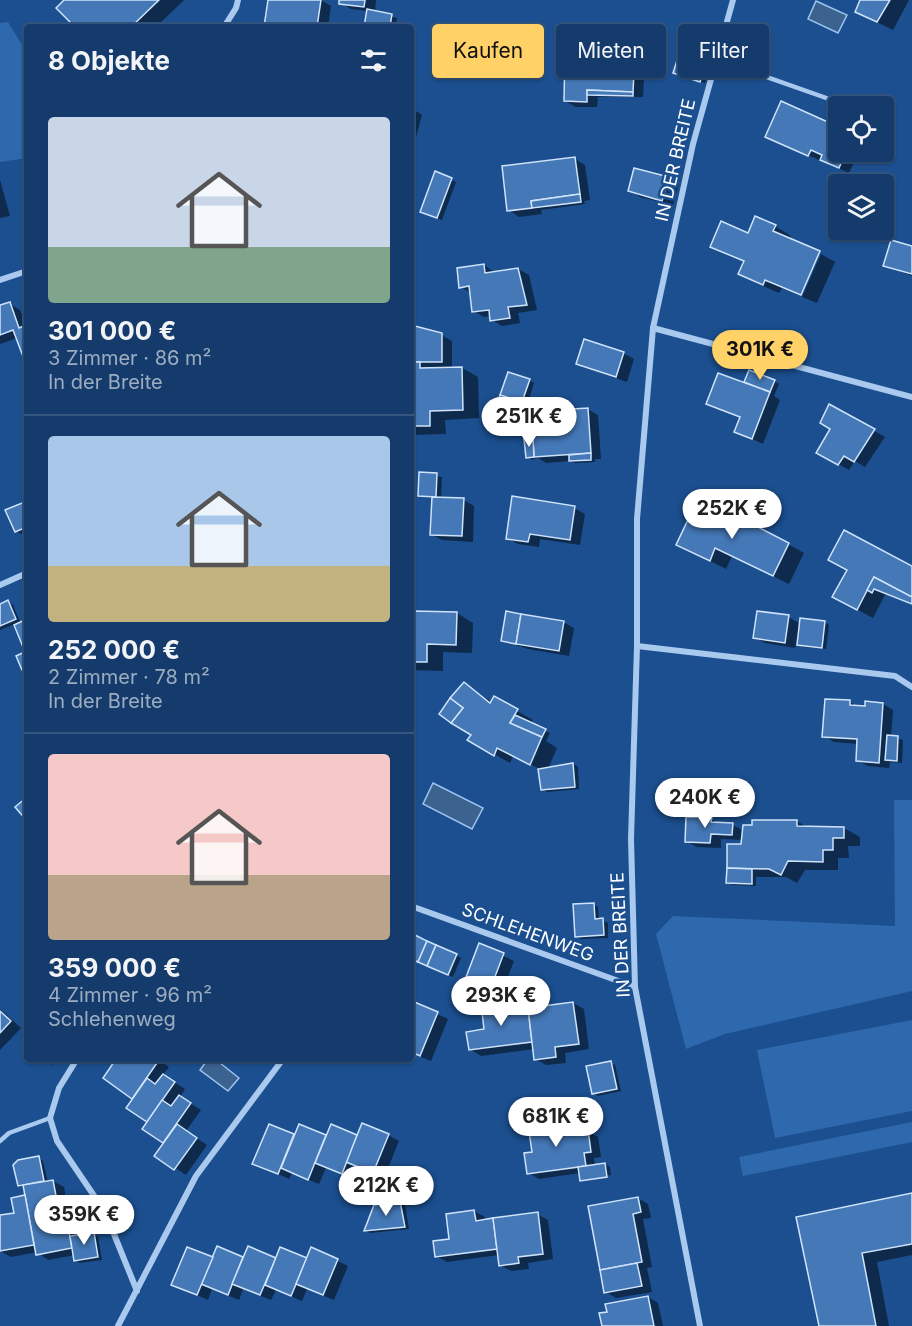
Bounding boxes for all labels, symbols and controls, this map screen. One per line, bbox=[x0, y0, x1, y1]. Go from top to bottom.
chip: Kaufen bbox=[432, 24, 544, 78]
chip: Mieten bbox=[556, 24, 666, 78]
chip: Filter bbox=[678, 24, 769, 78]
icon: filters bbox=[357, 44, 390, 77]
text: 8 Objekte bbox=[48, 45, 170, 76]
map controls bbox=[828, 96, 894, 240]
button: locate bbox=[828, 96, 894, 162]
street label: IN DER BREITE bbox=[651, 97, 699, 223]
icon: home bbox=[165, 156, 273, 264]
button: layers bbox=[828, 174, 894, 240]
text: 301 000 € bbox=[48, 315, 176, 346]
pin: 301K € bbox=[711, 330, 809, 381]
text: 301K € bbox=[726, 337, 794, 361]
text: 3 Zimmer · 86 m² bbox=[48, 346, 211, 370]
text: In der Breite bbox=[48, 370, 163, 394]
pin: 251K € bbox=[480, 397, 578, 448]
text: 251K € bbox=[496, 404, 562, 428]
icon: home bbox=[165, 475, 273, 583]
pin: 252K € bbox=[683, 489, 781, 540]
text: 252K € bbox=[697, 496, 767, 520]
text: 252 000 € bbox=[48, 634, 180, 665]
text: 2 Zimmer · 78 m² bbox=[48, 665, 210, 689]
text: In der Breite bbox=[48, 689, 163, 713]
pin: 240K € bbox=[656, 778, 754, 829]
text: 240K € bbox=[669, 785, 741, 809]
icon: home bbox=[165, 793, 273, 901]
street label: IN DER BREITE bbox=[606, 872, 634, 998]
street label: SCHLEHENWEG bbox=[459, 898, 597, 966]
text: 359 000 € bbox=[48, 952, 181, 983]
pin: 293K € bbox=[452, 976, 550, 1027]
text: 4 Zimmer · 96 m² bbox=[48, 983, 212, 1007]
text: 293K € bbox=[465, 983, 537, 1007]
text: Schlehenweg bbox=[48, 1007, 176, 1031]
pin: 681K € bbox=[507, 1097, 605, 1148]
text: 681K € bbox=[522, 1104, 590, 1128]
pin: 212K € bbox=[337, 1166, 435, 1217]
text: 212K € bbox=[353, 1173, 419, 1197]
pin: 359K € bbox=[35, 1195, 133, 1246]
text: 359K € bbox=[48, 1202, 120, 1226]

